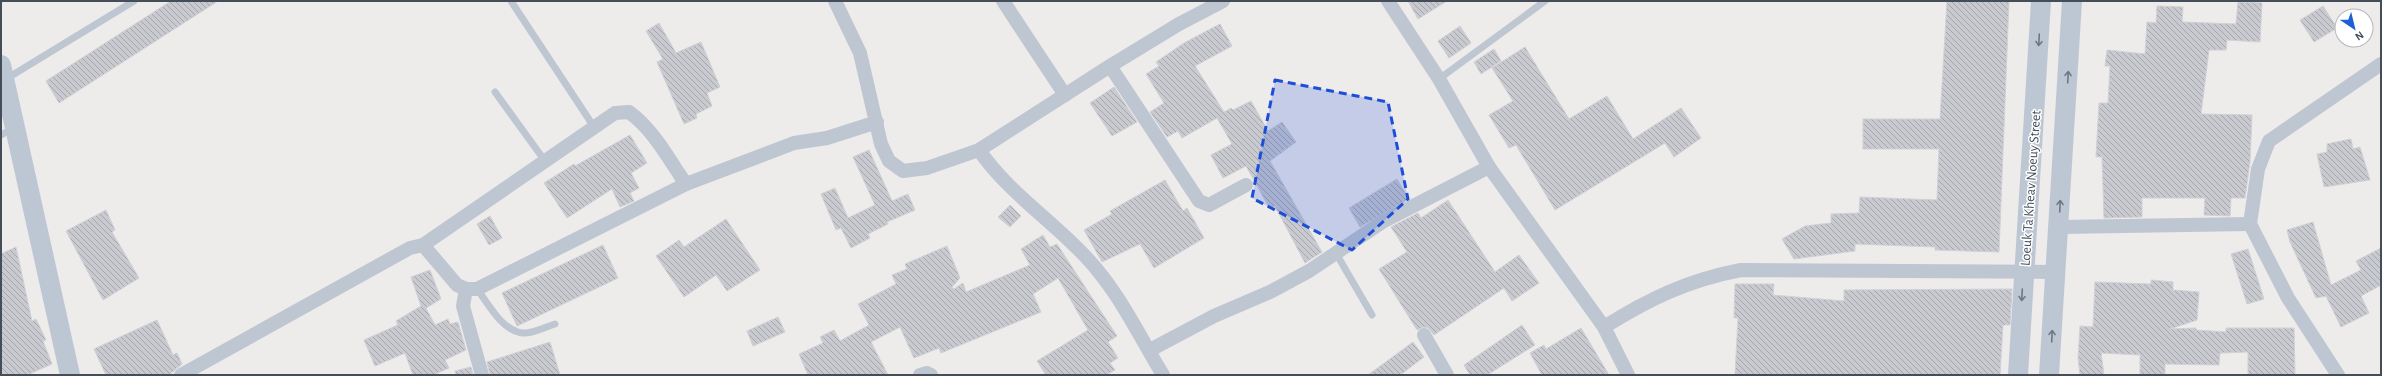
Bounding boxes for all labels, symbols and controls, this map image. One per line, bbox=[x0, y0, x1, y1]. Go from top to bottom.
north arrow bbox=[2334, 8, 2374, 48]
text: N bbox=[2353, 29, 2366, 42]
one-way arrow bbox=[2035, 33, 2043, 46]
one-way arrow bbox=[2064, 71, 2071, 84]
street label: Loeuk Ta Kheav Noeuy Street bbox=[2019, 109, 2043, 266]
one-way arrow bbox=[2056, 200, 2063, 213]
one-way arrow bbox=[2019, 288, 2026, 301]
one-way arrow bbox=[2048, 330, 2055, 343]

